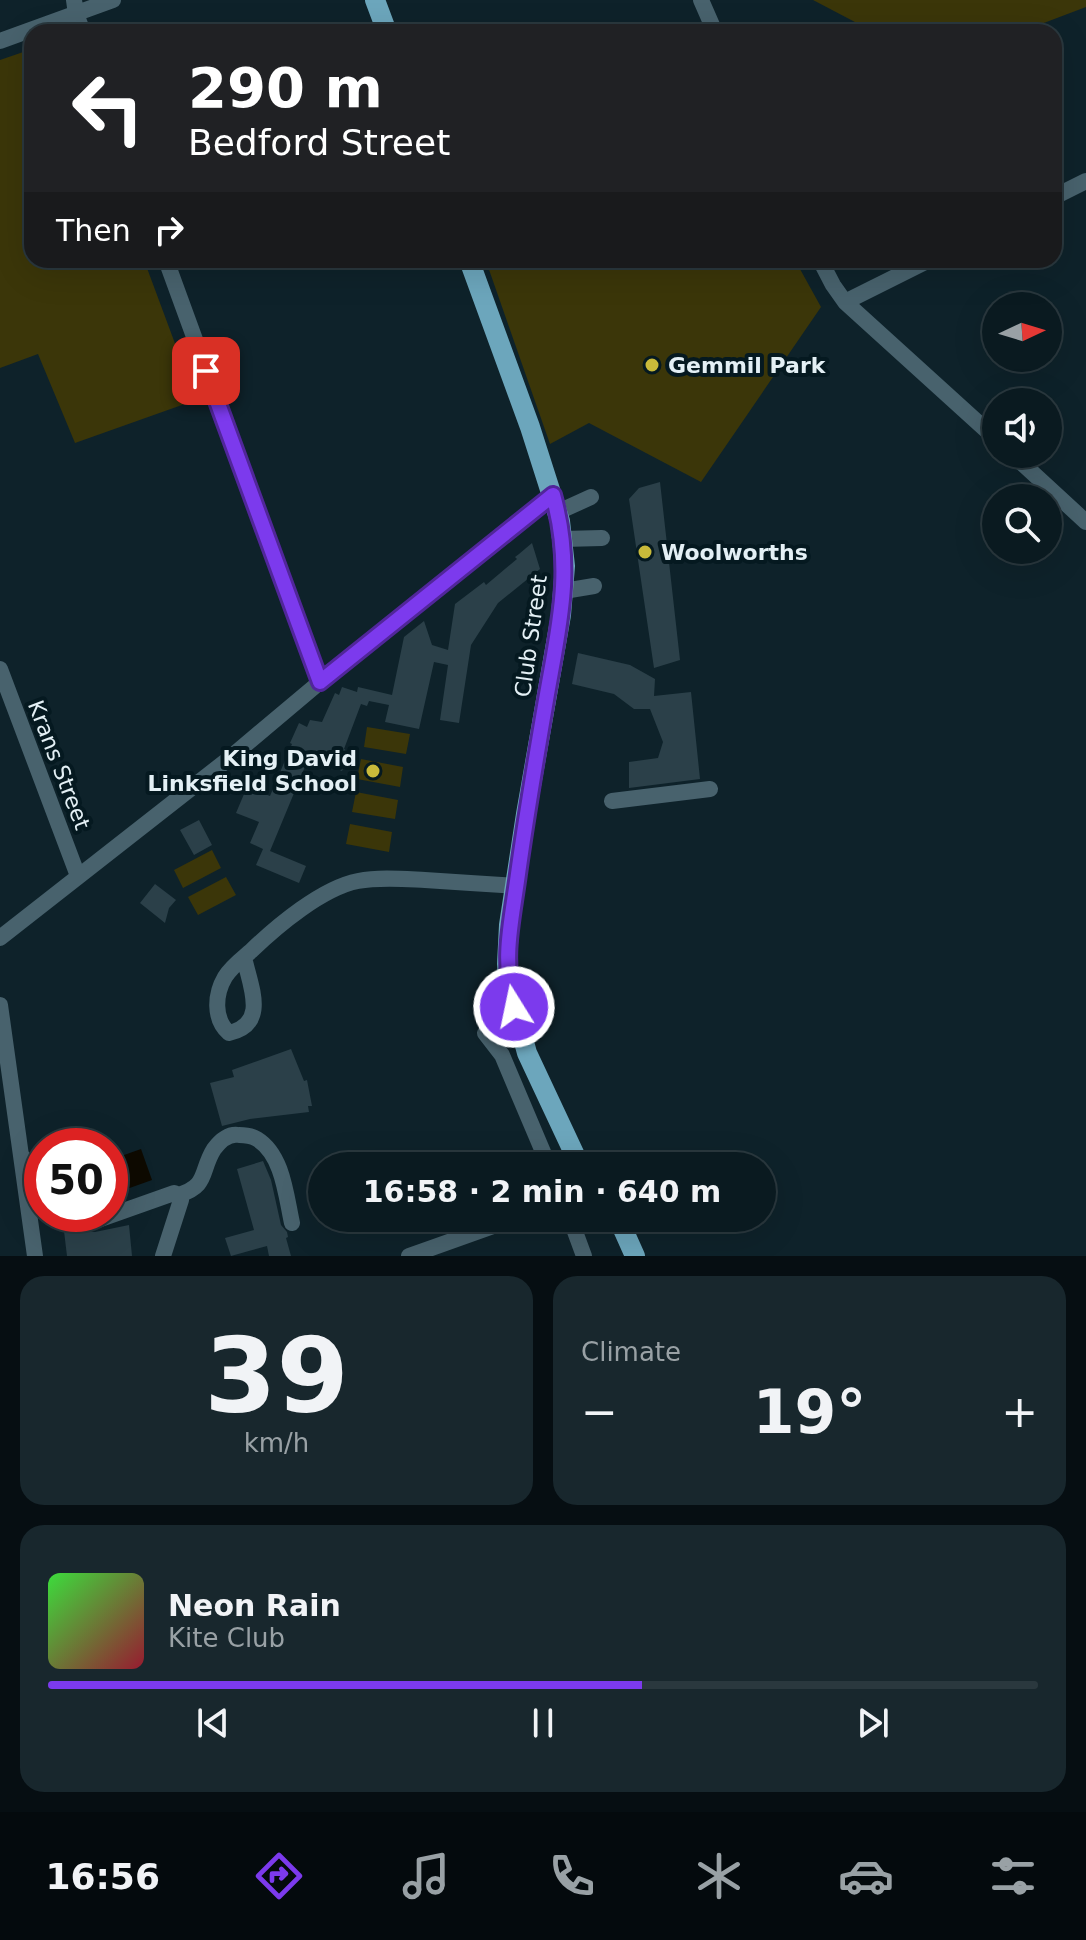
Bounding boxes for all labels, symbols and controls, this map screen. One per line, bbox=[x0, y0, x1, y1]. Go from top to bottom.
text: 290 m bbox=[188, 55, 383, 120]
icon: left bbox=[56, 56, 160, 160]
text: Bedford Street bbox=[188, 122, 450, 163]
icon: right bbox=[147, 208, 191, 252]
text: Then bbox=[56, 213, 131, 248]
north arrow bbox=[982, 292, 1062, 372]
map controls bbox=[982, 292, 1062, 564]
pin bbox=[172, 337, 240, 405]
icon: arrive bbox=[184, 349, 228, 393]
place label: Gemmil Park bbox=[668, 353, 827, 378]
marker: Gemmil Park bbox=[643, 356, 661, 374]
button: sound bbox=[982, 388, 1062, 468]
button: search bbox=[982, 484, 1062, 564]
place label: Woolworths bbox=[661, 540, 808, 565]
marker: Woolworths bbox=[636, 543, 654, 561]
street label: Club Street bbox=[510, 573, 552, 699]
street label: Krans Street bbox=[23, 697, 95, 833]
place label: King David Linksfield School bbox=[148, 746, 357, 796]
marker: King David Linksfield School bbox=[364, 762, 382, 780]
position arrow bbox=[472, 965, 556, 1049]
speed limit sign: 50 bbox=[24, 1128, 128, 1232]
text: 16:58 · 2 min · 640 m bbox=[363, 1174, 721, 1209]
text: 39 bbox=[204, 1315, 349, 1437]
text: Climate bbox=[581, 1337, 681, 1367]
text: 19° bbox=[753, 1377, 866, 1447]
text: − bbox=[581, 1386, 618, 1437]
text: + bbox=[1001, 1386, 1038, 1437]
text: km/h bbox=[244, 1428, 309, 1458]
text: Neon Rain bbox=[168, 1588, 341, 1623]
text: Kite Club bbox=[168, 1623, 285, 1653]
icon: previous bbox=[191, 1701, 235, 1745]
icon: pause bbox=[521, 1701, 565, 1745]
icon: next bbox=[851, 1701, 895, 1745]
icon: directions bbox=[251, 1848, 307, 1904]
icon: music bbox=[398, 1848, 454, 1904]
icon: phone bbox=[544, 1848, 600, 1904]
icon: climate bbox=[691, 1848, 747, 1904]
icon: car bbox=[838, 1848, 894, 1904]
icon: filters bbox=[985, 1848, 1041, 1904]
text: 16:56 bbox=[45, 1856, 160, 1897]

